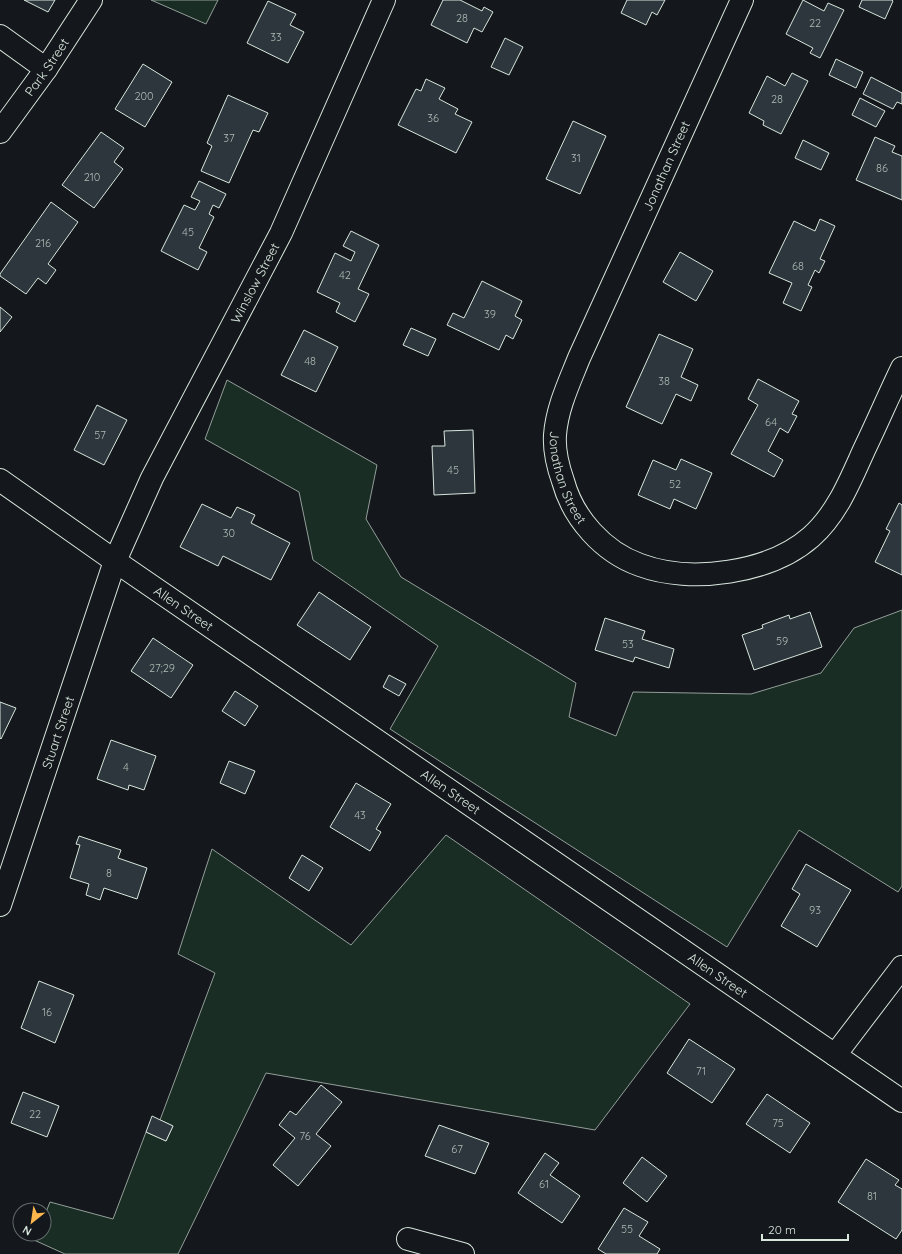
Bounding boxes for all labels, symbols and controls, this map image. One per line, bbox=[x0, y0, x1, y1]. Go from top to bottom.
house number: 28 bbox=[456, 11, 468, 25]
house number: 22 bbox=[809, 16, 821, 30]
house number: 33 bbox=[270, 30, 282, 44]
street label: Park Street bbox=[21, 35, 72, 99]
house number: 200 bbox=[134, 89, 154, 103]
house number: 28 bbox=[771, 92, 783, 106]
house number: 36 bbox=[427, 111, 439, 125]
street label: Jonathan Street bbox=[639, 118, 693, 214]
house number: 37 bbox=[223, 131, 235, 145]
house number: 31 bbox=[571, 151, 581, 165]
house number: 86 bbox=[876, 161, 888, 175]
house number: 210 bbox=[84, 170, 100, 184]
house number: 45 bbox=[182, 225, 194, 239]
house number: 216 bbox=[35, 236, 51, 250]
street label: Winslow Street bbox=[227, 240, 282, 326]
house number: 68 bbox=[792, 259, 804, 273]
house number: 42 bbox=[339, 268, 351, 282]
house number: 39 bbox=[484, 307, 496, 321]
house number: 48 bbox=[304, 354, 316, 368]
house number: 38 bbox=[658, 374, 670, 388]
house number: 64 bbox=[765, 415, 777, 429]
house number: 57 bbox=[94, 428, 106, 442]
street label: Jonathan Street bbox=[547, 431, 590, 527]
house number: 45 bbox=[447, 463, 459, 477]
house number: 52 bbox=[669, 477, 681, 491]
house number: 30 bbox=[223, 526, 235, 540]
street label: Allen Street bbox=[151, 582, 216, 634]
house number: 59 bbox=[776, 634, 788, 648]
house number: 53 bbox=[622, 637, 634, 651]
house number: 27;29 bbox=[149, 661, 175, 675]
street label: Stuart Street bbox=[38, 694, 77, 771]
house number: 4 bbox=[123, 760, 129, 774]
street label: Allen Street bbox=[418, 766, 484, 817]
house number: 43 bbox=[354, 808, 366, 822]
house number: 8 bbox=[106, 866, 112, 880]
house number: 93 bbox=[809, 903, 821, 917]
street label: Allen Street bbox=[685, 949, 751, 1001]
house number: 16 bbox=[42, 1005, 52, 1019]
house number: 71 bbox=[696, 1064, 706, 1078]
house number: 22 bbox=[29, 1107, 41, 1121]
house number: 75 bbox=[772, 1116, 784, 1130]
house number: 76 bbox=[299, 1129, 311, 1143]
house number: 67 bbox=[451, 1142, 463, 1156]
house number: 61 bbox=[539, 1177, 549, 1191]
house number: 81 bbox=[867, 1189, 877, 1203]
north arrow bbox=[12, 1202, 52, 1242]
scale bar bbox=[762, 1216, 848, 1242]
house number: 55 bbox=[621, 1222, 633, 1236]
text: 20 m bbox=[768, 1222, 796, 1237]
text: N bbox=[20, 1223, 34, 1239]

